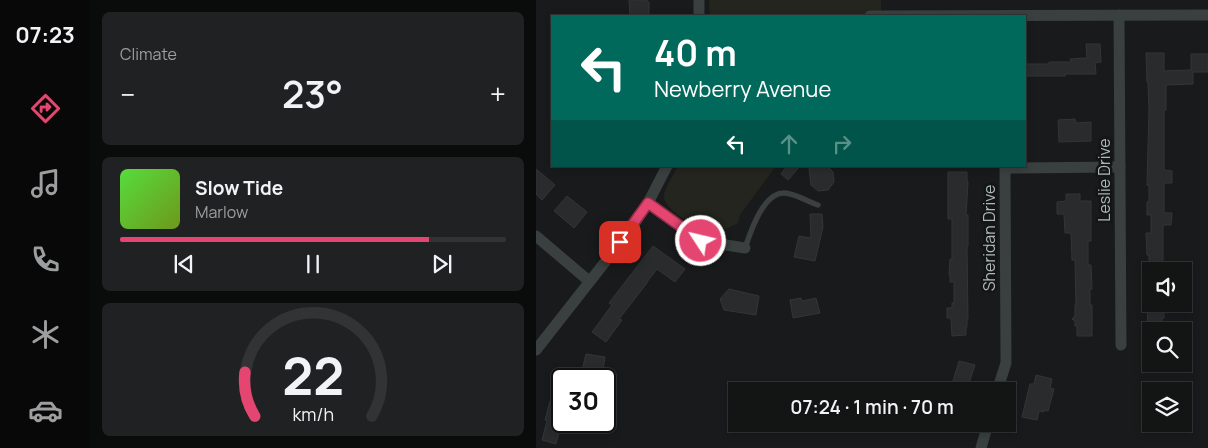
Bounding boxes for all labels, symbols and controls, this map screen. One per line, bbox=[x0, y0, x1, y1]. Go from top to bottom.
text: 07:23 bbox=[15, 20, 75, 50]
text: 40 m bbox=[654, 29, 737, 77]
icon: left bbox=[571, 35, 636, 100]
text: Climate bbox=[120, 43, 177, 65]
text: 23° bbox=[282, 67, 343, 119]
text: Newberry Avenue bbox=[654, 74, 831, 104]
text: − bbox=[120, 75, 135, 113]
text: + bbox=[490, 75, 506, 113]
icon: directions bbox=[28, 91, 63, 126]
icon: left bbox=[722, 130, 750, 158]
icon: ahead bbox=[775, 130, 803, 158]
icon: right bbox=[828, 130, 856, 158]
street label: Leslie Drive bbox=[1093, 138, 1115, 222]
icon: music bbox=[28, 166, 63, 201]
text: Slow Tide bbox=[195, 175, 283, 201]
street label: Sheridan Drive bbox=[978, 185, 1000, 291]
text: Marlow bbox=[195, 201, 248, 223]
position arrow bbox=[674, 214, 726, 266]
pin bbox=[599, 221, 641, 263]
icon: arrive bbox=[606, 228, 634, 256]
icon: phone bbox=[28, 242, 63, 277]
icon: previous bbox=[170, 250, 198, 278]
icon: pause bbox=[299, 250, 327, 278]
icon: next bbox=[428, 250, 456, 278]
map controls bbox=[1142, 262, 1192, 432]
button: sound bbox=[1142, 262, 1192, 312]
icon: climate bbox=[28, 317, 63, 352]
button: search bbox=[1142, 322, 1192, 372]
text: 22 bbox=[282, 340, 344, 411]
speed limit sign: 30 bbox=[551, 368, 616, 433]
button: layers bbox=[1142, 382, 1192, 432]
icon: car bbox=[28, 393, 63, 428]
text: 07:24 · 1 min · 70 m bbox=[790, 394, 954, 420]
text: km/h bbox=[292, 402, 334, 426]

